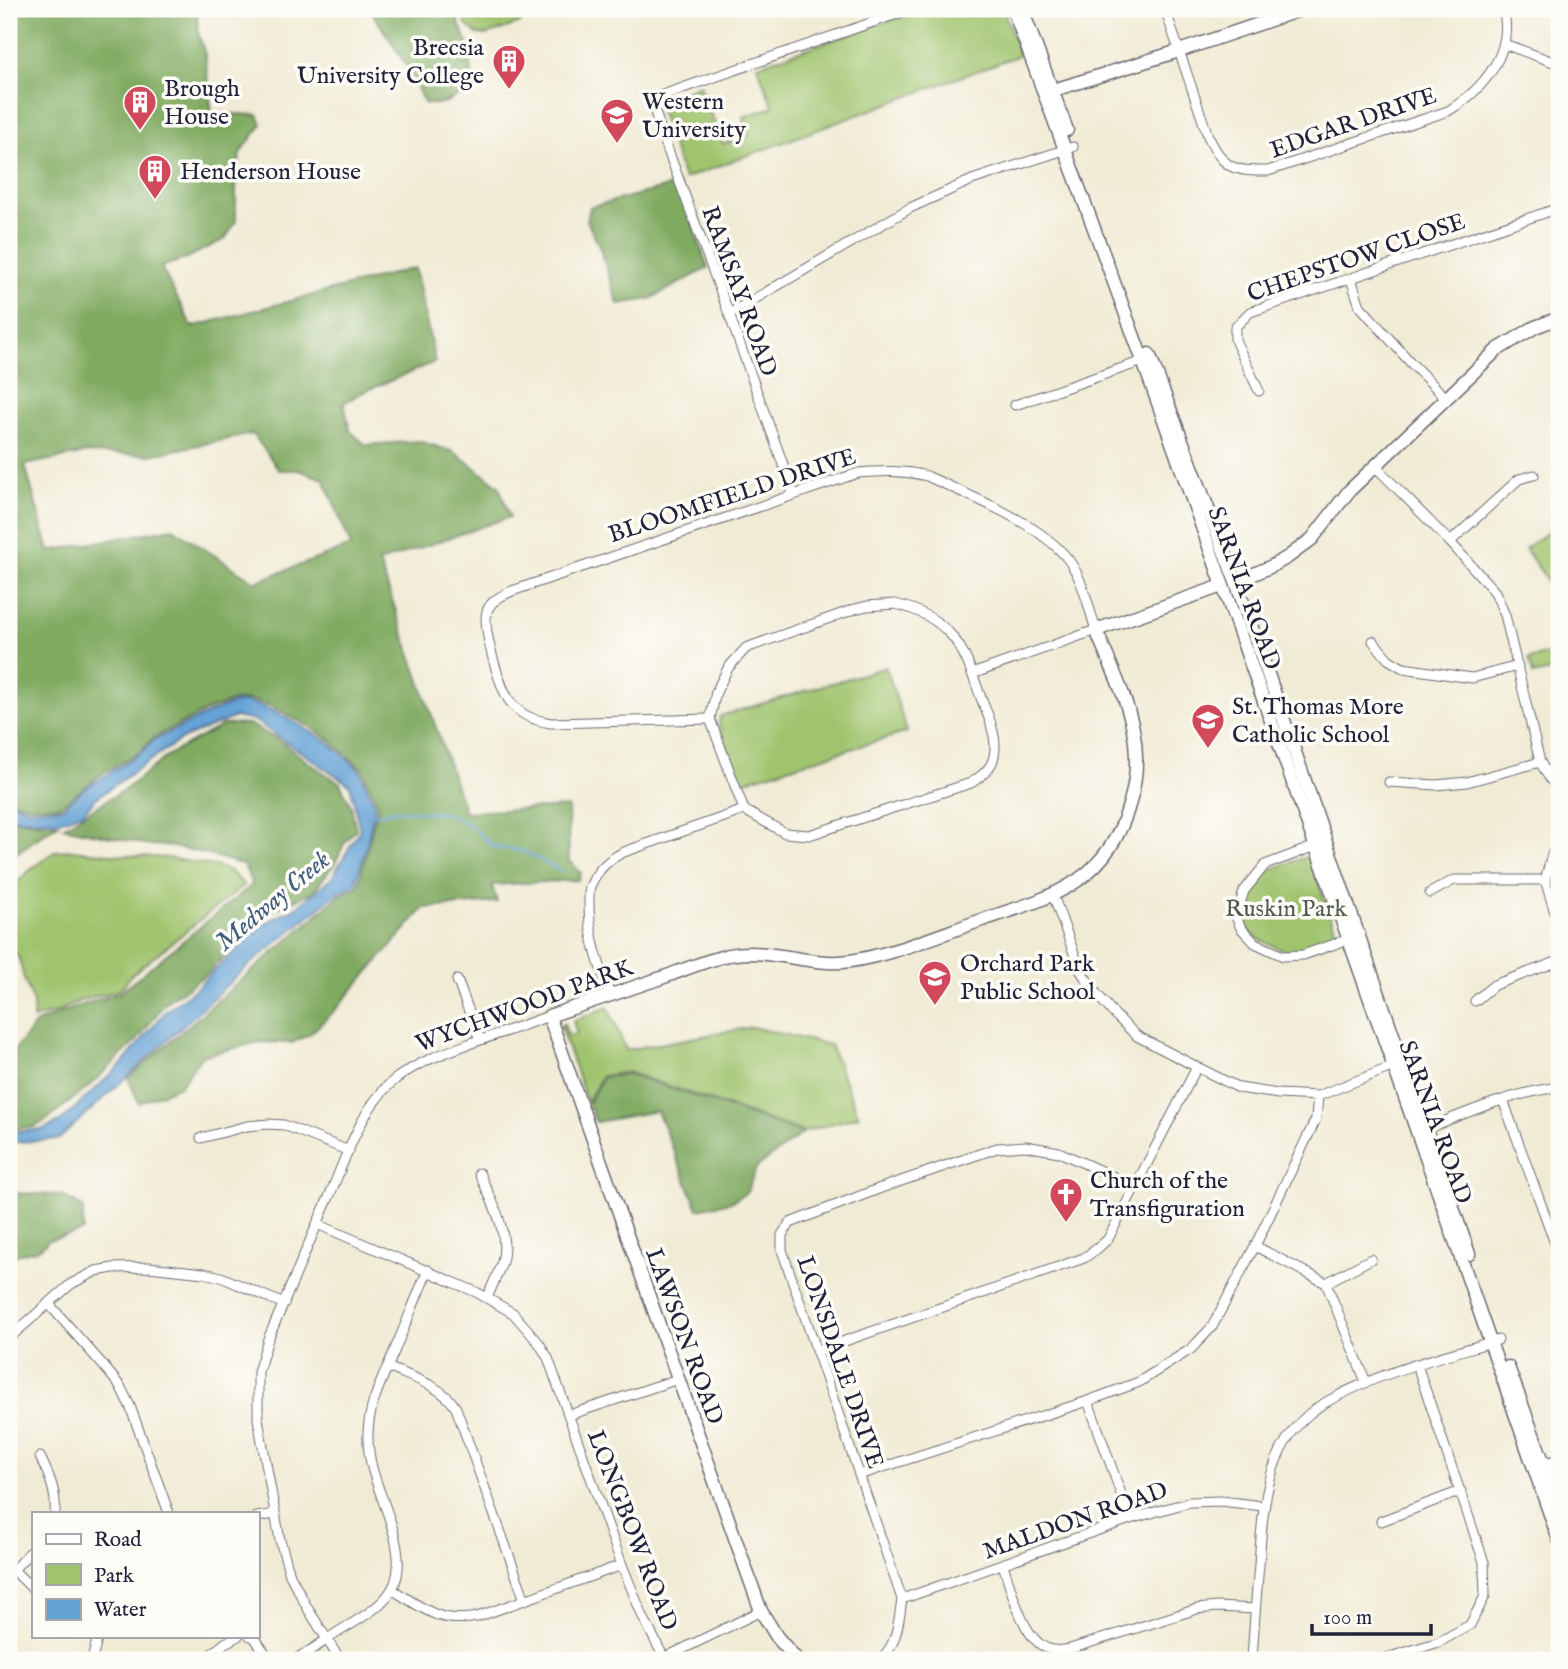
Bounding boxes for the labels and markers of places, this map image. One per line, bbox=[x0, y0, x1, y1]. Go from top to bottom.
place label: Brecsia University College bbox=[297, 33, 485, 92]
building icon: Brecsia University College bbox=[490, 42, 528, 91]
place label: Brough House bbox=[164, 74, 240, 133]
building icon: Brough House bbox=[121, 83, 159, 132]
place label: Western University bbox=[642, 87, 746, 146]
school or university icon: Western University bbox=[598, 96, 636, 145]
building icon: Henderson House bbox=[136, 152, 174, 201]
place label: Henderson House bbox=[180, 157, 361, 188]
place label: St. Thomas More Catholic School bbox=[1232, 692, 1404, 751]
school or university icon: St. Thomas More Catholic School bbox=[1189, 701, 1227, 750]
place label: Orchard Park Public School bbox=[960, 949, 1096, 1008]
school or university icon: Orchard Park Public School bbox=[916, 958, 954, 1007]
place label: Church of the Transfiguration bbox=[1090, 1166, 1245, 1225]
church icon: Church of the Transfiguration bbox=[1047, 1175, 1085, 1224]

